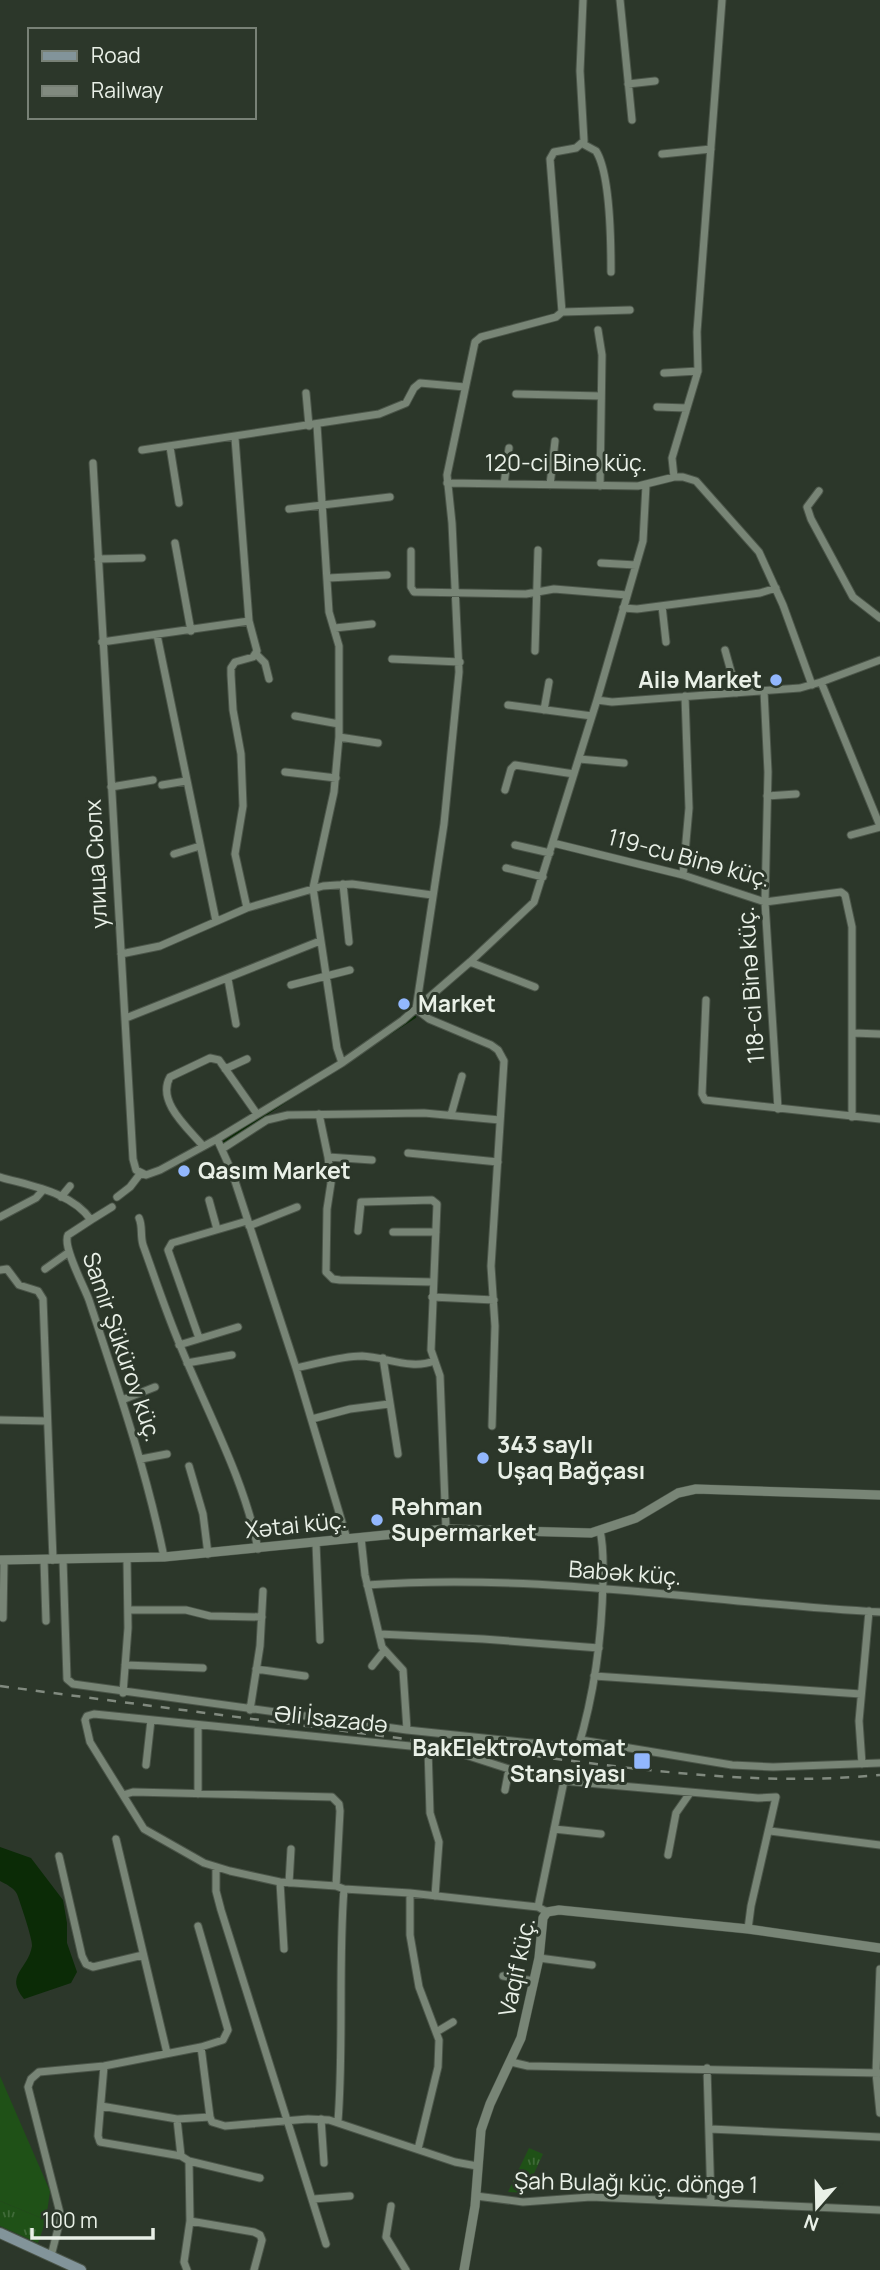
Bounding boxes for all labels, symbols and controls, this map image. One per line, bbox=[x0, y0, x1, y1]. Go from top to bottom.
legend bbox=[28, 28, 256, 119]
text: Road bbox=[91, 41, 141, 69]
text: Railway bbox=[91, 76, 163, 104]
street label: 120-ci Binə küç. bbox=[485, 446, 647, 478]
place label: Ailә Market bbox=[638, 663, 762, 695]
marker: Ailә Market bbox=[768, 672, 784, 688]
street label: улица Сюлх bbox=[76, 799, 114, 930]
street label: 119-cu Binə küç. bbox=[604, 820, 774, 894]
street label: 118-ci Binə küç. bbox=[729, 905, 771, 1065]
place label: Market bbox=[418, 987, 496, 1019]
marker: Market bbox=[396, 996, 412, 1012]
place label: Qasım Market bbox=[198, 1154, 351, 1186]
marker: Qasım Market bbox=[176, 1163, 192, 1179]
street label: Samir Şükürov küç. bbox=[76, 1248, 170, 1446]
place label: 343 saylı Uşaq Bağçası bbox=[497, 1428, 645, 1486]
marker: 343 saylı Uşaq Bağçası bbox=[475, 1450, 491, 1466]
place label: Rəhman Supermarket bbox=[391, 1490, 537, 1548]
street label: Xətai küç. bbox=[243, 1503, 348, 1545]
marker: Rəhman Supermarket bbox=[369, 1512, 385, 1528]
street label: Babək küç. bbox=[568, 1552, 683, 1592]
street label: Əli İsazadə bbox=[273, 1696, 390, 1740]
place label: BakElektroAvtomat Stansiyası bbox=[412, 1731, 626, 1789]
marker: BakElektroAvtomat Stansiyası bbox=[632, 1751, 652, 1771]
street label: Vaqif küç. bbox=[490, 1914, 542, 2019]
street label: Şah Bulağı küç. döngə 1 bbox=[514, 2164, 758, 2200]
north arrow bbox=[782, 2172, 852, 2242]
scale bar bbox=[32, 2196, 152, 2240]
text: 100 m bbox=[42, 2206, 98, 2234]
text: N bbox=[800, 2208, 822, 2238]

